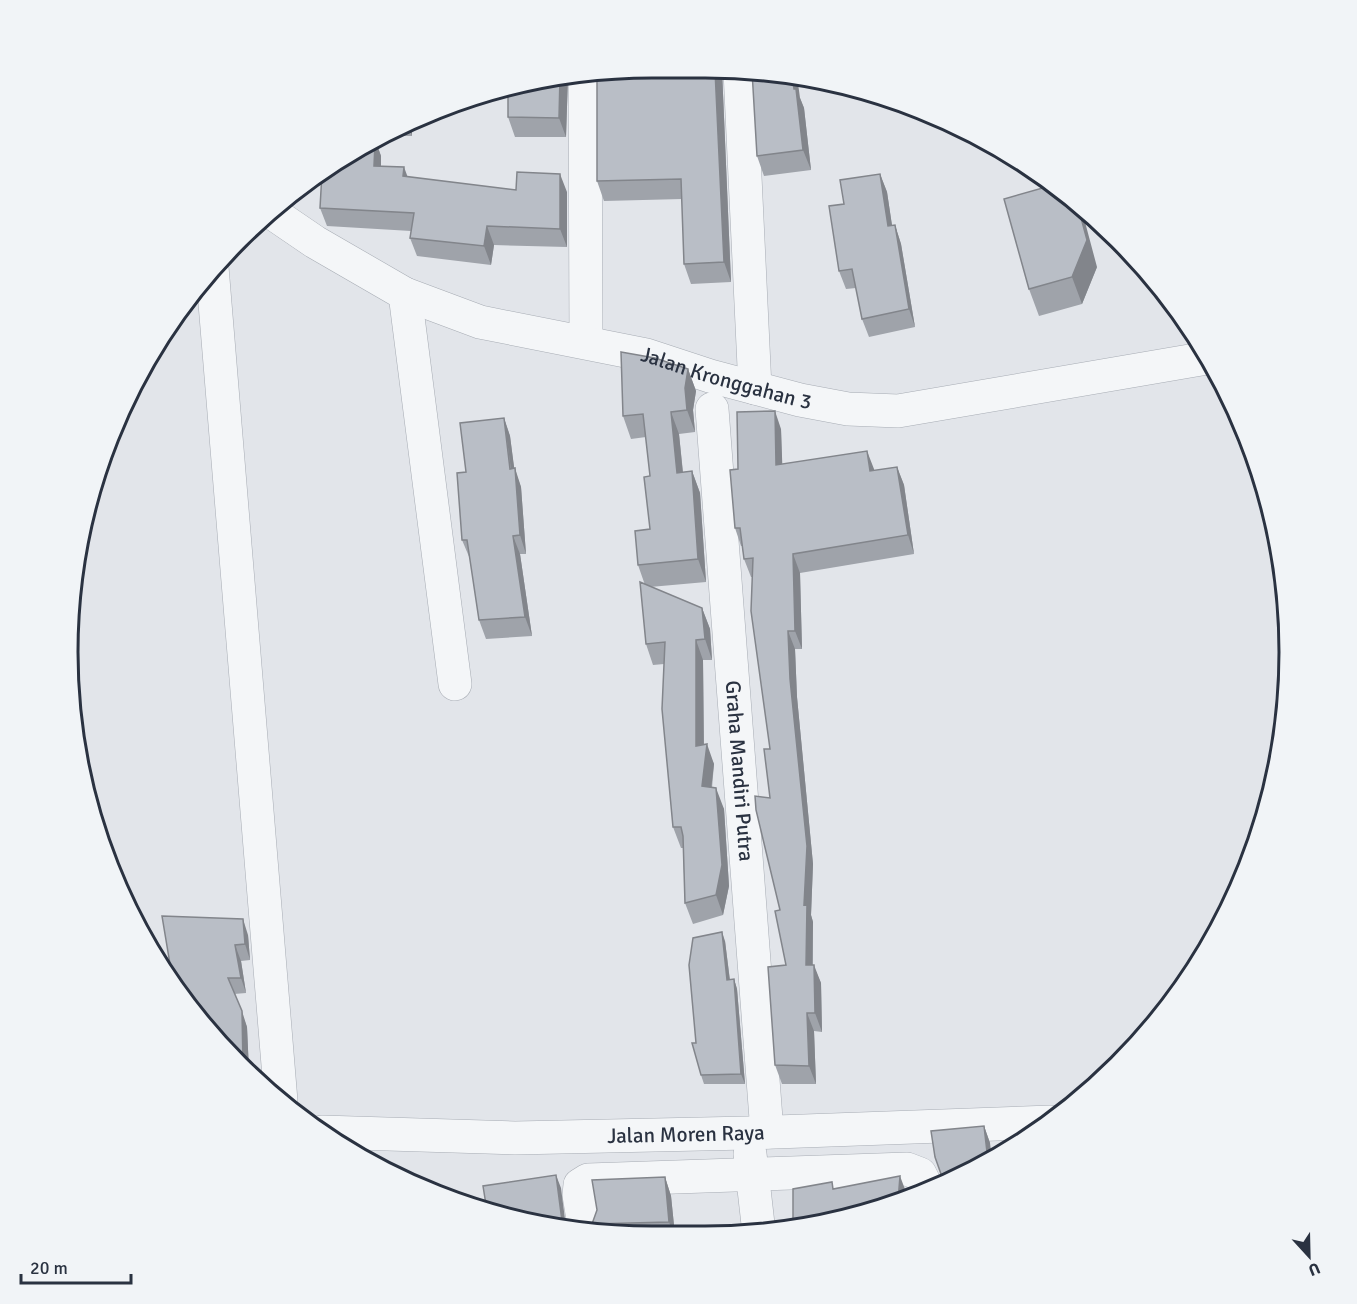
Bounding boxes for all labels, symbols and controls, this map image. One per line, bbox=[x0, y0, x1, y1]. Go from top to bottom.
street label: Jalan Kronggahan 3 bbox=[638, 341, 814, 415]
street label: Graha Mandiri Putra bbox=[720, 679, 759, 862]
street label: Jalan Moren Raya bbox=[607, 1119, 765, 1149]
north arrow bbox=[1279, 1226, 1339, 1286]
scale bar bbox=[21, 1247, 130, 1285]
text: 20 m bbox=[30, 1257, 68, 1279]
text: U bbox=[1306, 1258, 1323, 1280]

